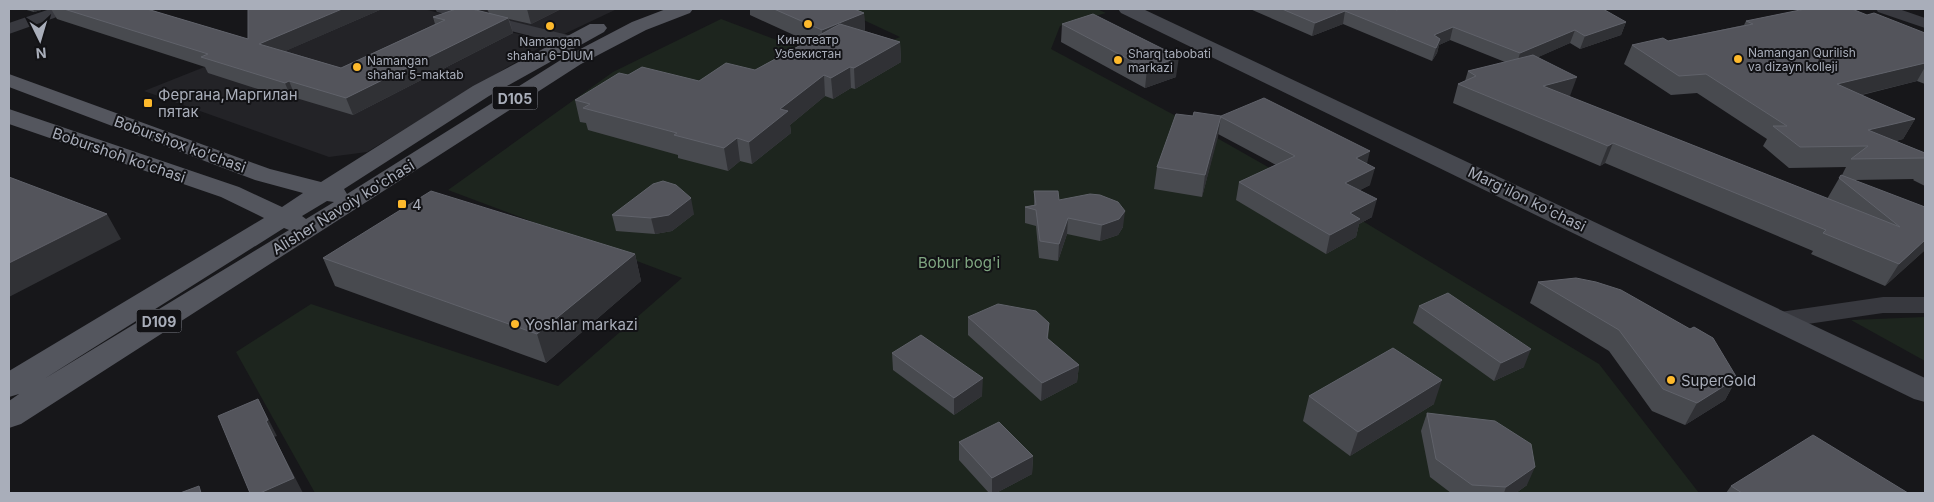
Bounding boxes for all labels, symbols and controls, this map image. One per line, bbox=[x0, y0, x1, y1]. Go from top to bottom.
north arrow bbox=[15, 15, 65, 65]
marker: Кинотеатр Узбекистан bbox=[802, 18, 814, 30]
marker: Namangan shahar 6-DIUM bbox=[544, 20, 556, 32]
place label: Кинотеатр Узбекистан bbox=[775, 32, 841, 61]
place label: Namangan shahar 6-DIUM bbox=[507, 34, 593, 63]
text: N bbox=[35, 45, 47, 62]
place label: Namangan Qurilish va dizayn kolleji bbox=[1748, 45, 1856, 74]
place label: Sharq tabobati markazi bbox=[1128, 46, 1211, 75]
place label: Namangan shahar 5-maktab bbox=[367, 53, 464, 82]
marker: Namangan Qurilish va dizayn kolleji bbox=[1732, 53, 1744, 65]
marker: Sharq tabobati markazi bbox=[1112, 54, 1124, 66]
marker: Namangan shahar 5-maktab bbox=[351, 61, 363, 73]
place label: Фергана,Маргилан пятак bbox=[158, 85, 298, 121]
road number: D105 bbox=[492, 86, 538, 110]
marker: Фергана,Маргилан пятак bbox=[142, 97, 154, 109]
street label: Boburshox ko'chasi bbox=[112, 111, 248, 177]
street label: Boburshoh koʻchasi bbox=[50, 123, 188, 187]
street label: Alisher Navoiy ko'chasi bbox=[268, 155, 418, 259]
street label: Marg'ilon ko'chasi bbox=[1465, 162, 1589, 236]
place label: 4 bbox=[412, 195, 422, 214]
marker: 4 bbox=[396, 198, 408, 210]
park label: Bobur bog'i bbox=[918, 253, 1000, 272]
road number: D109 bbox=[136, 310, 182, 332]
place label: Yoshlar markazi bbox=[525, 315, 638, 334]
marker: Yoshlar markazi bbox=[509, 318, 521, 330]
place label: SuperGold bbox=[1681, 371, 1756, 390]
marker: SuperGold bbox=[1665, 374, 1677, 386]

